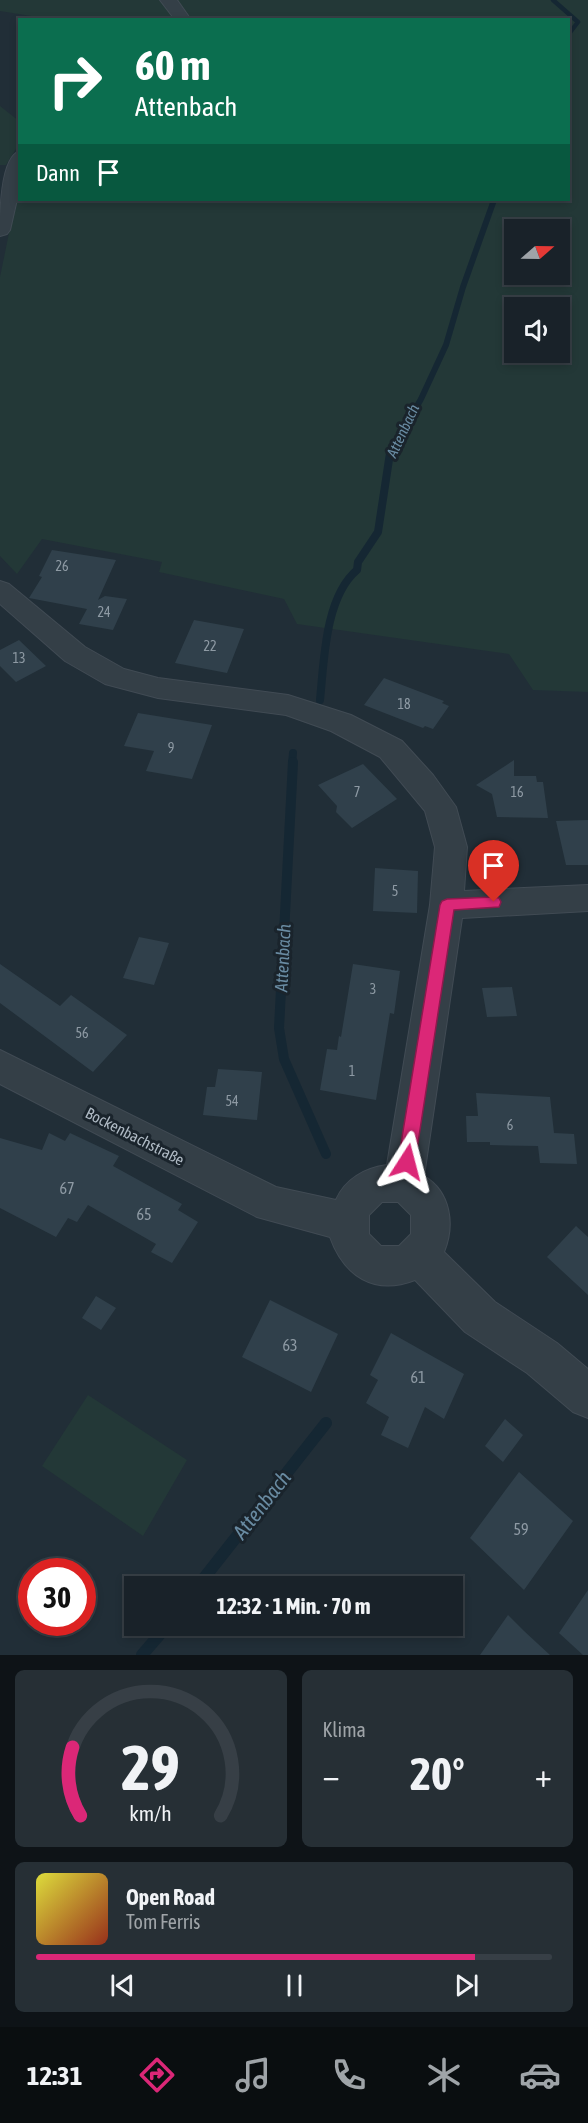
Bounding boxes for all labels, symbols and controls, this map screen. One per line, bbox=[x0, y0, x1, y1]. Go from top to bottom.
text: 60 m bbox=[135, 41, 210, 89]
icon: right bbox=[36, 42, 114, 120]
text: Attenbach bbox=[135, 91, 237, 122]
icon: arrive bbox=[92, 156, 125, 189]
text: Dann bbox=[36, 160, 80, 186]
north arrow bbox=[504, 219, 570, 285]
map controls bbox=[504, 219, 570, 363]
button: sound bbox=[504, 297, 570, 363]
water label: Attenbach bbox=[382, 401, 422, 461]
house number: 26 bbox=[55, 558, 69, 574]
house number: 24 bbox=[97, 604, 111, 620]
house number: 22 bbox=[203, 638, 217, 654]
house number: 13 bbox=[12, 650, 26, 666]
house number: 18 bbox=[397, 696, 411, 712]
house number: 9 bbox=[168, 740, 174, 756]
house number: 7 bbox=[354, 784, 360, 800]
house number: 16 bbox=[510, 784, 524, 800]
pin bbox=[468, 840, 519, 902]
icon: arrive bbox=[477, 849, 510, 882]
house number: 5 bbox=[392, 883, 398, 899]
water label: Attenbach bbox=[270, 923, 295, 994]
house number: 3 bbox=[370, 981, 376, 997]
house number: 56 bbox=[75, 1025, 89, 1041]
house number: 1 bbox=[349, 1063, 355, 1079]
house number: 54 bbox=[225, 1093, 239, 1109]
street label: Bockenbachstraße bbox=[83, 1103, 187, 1169]
house number: 6 bbox=[507, 1117, 514, 1133]
position arrow bbox=[375, 1130, 439, 1194]
house number: 67 bbox=[59, 1179, 75, 1197]
house number: 65 bbox=[136, 1205, 152, 1223]
house number: 63 bbox=[282, 1336, 298, 1354]
house number: 61 bbox=[410, 1368, 426, 1386]
water label: Attenbach bbox=[227, 1466, 295, 1544]
house number: 59 bbox=[513, 1520, 529, 1538]
speed limit sign: 30 bbox=[18, 1558, 96, 1636]
text: 12:32 · 1 Min. · 70 m bbox=[216, 1593, 371, 1619]
text: Klima bbox=[323, 1718, 366, 1741]
text: 29 bbox=[121, 1732, 180, 1803]
text: 20° bbox=[410, 1748, 465, 1800]
text: − bbox=[323, 1756, 340, 1794]
text: + bbox=[535, 1756, 552, 1794]
text: km/h bbox=[129, 1801, 172, 1826]
text: Open Road bbox=[126, 1884, 215, 1910]
text: Tom Ferris bbox=[126, 1910, 200, 1933]
icon: previous bbox=[106, 1969, 139, 2002]
icon: pause bbox=[278, 1969, 311, 2002]
icon: next bbox=[450, 1969, 483, 2002]
icon: directions bbox=[136, 2054, 178, 2096]
icon: music bbox=[232, 2054, 274, 2096]
icon: phone bbox=[328, 2054, 370, 2096]
icon: climate bbox=[423, 2054, 465, 2096]
icon: car bbox=[519, 2054, 561, 2096]
text: 12:31 bbox=[27, 2060, 82, 2091]

